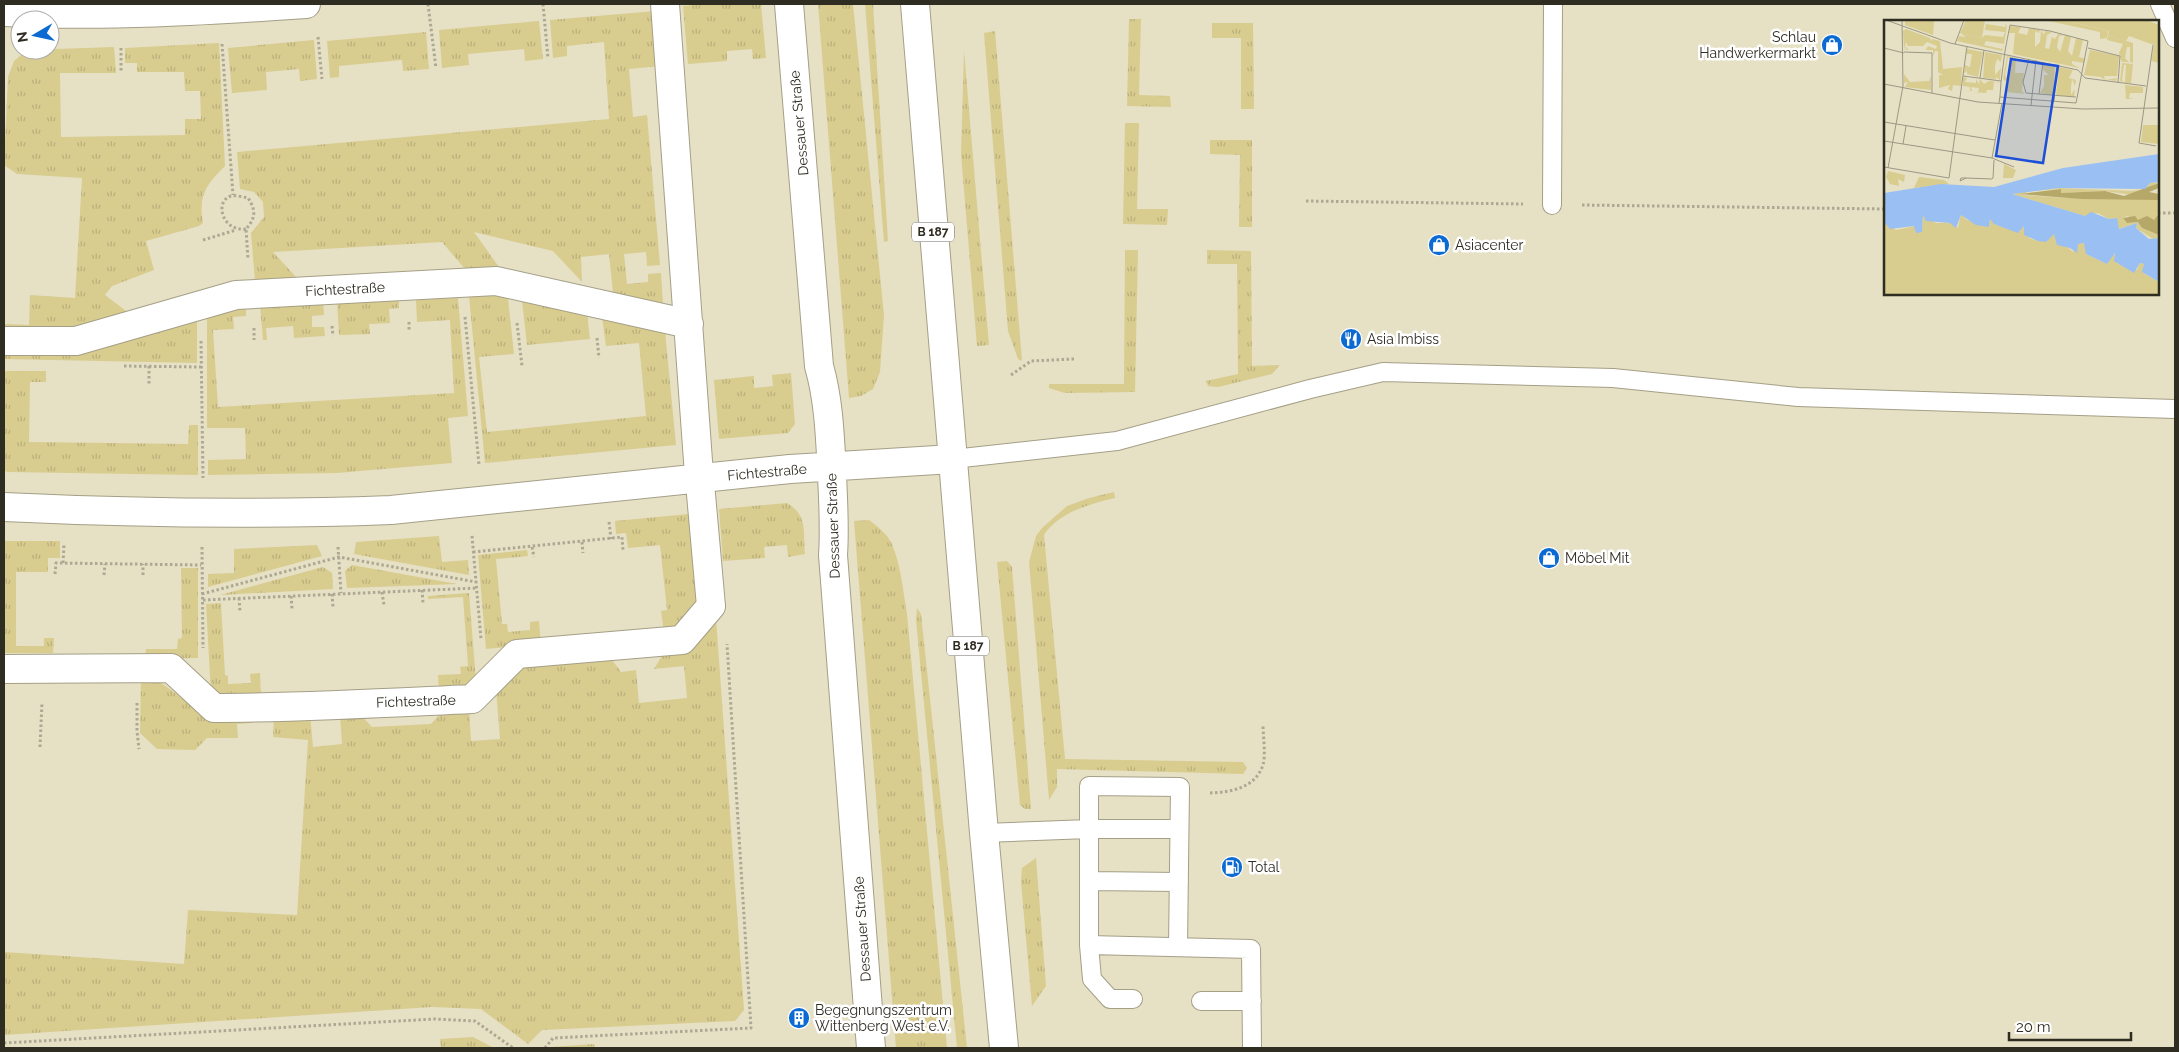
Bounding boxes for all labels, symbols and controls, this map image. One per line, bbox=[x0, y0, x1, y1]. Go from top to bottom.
north arrow bbox=[10, 10, 60, 60]
inset map bbox=[1884, 20, 2159, 295]
place label: Schlau Handwerkermarkt bbox=[1699, 29, 1816, 61]
text: N bbox=[13, 31, 31, 44]
shop icon: Schlau Handwerkermarkt bbox=[1820, 33, 1844, 57]
street label: Dessauer Straße bbox=[786, 70, 812, 176]
road number: B 187 bbox=[912, 222, 954, 242]
shop icon: Asiacenter bbox=[1427, 233, 1451, 257]
place label: Asiacenter bbox=[1455, 237, 1524, 253]
street label: Fichtestraße bbox=[305, 279, 385, 299]
restaurant icon: Asia Imbiss bbox=[1339, 327, 1363, 351]
place label: Asia Imbiss bbox=[1367, 331, 1439, 347]
street label: Fichtestraße bbox=[727, 461, 807, 483]
street label: Dessauer Straße bbox=[823, 473, 843, 579]
shop icon: Möbel Mit bbox=[1537, 546, 1561, 570]
place label: Möbel Mit bbox=[1565, 550, 1630, 566]
road number: B 187 bbox=[947, 636, 989, 656]
street label: Fichtestraße bbox=[376, 692, 456, 710]
fuel station icon: Total bbox=[1220, 855, 1244, 879]
place label: Total bbox=[1248, 859, 1280, 875]
street label: Dessauer Straße bbox=[850, 876, 874, 982]
place label: Begegnungszentrum Wittenberg West e.V. bbox=[815, 1002, 952, 1034]
building icon: Begegnungszentrum Wittenberg West e.V. bbox=[787, 1006, 811, 1030]
scale bar bbox=[2009, 1010, 2132, 1042]
text: 20 m bbox=[2016, 1018, 2051, 1036]

